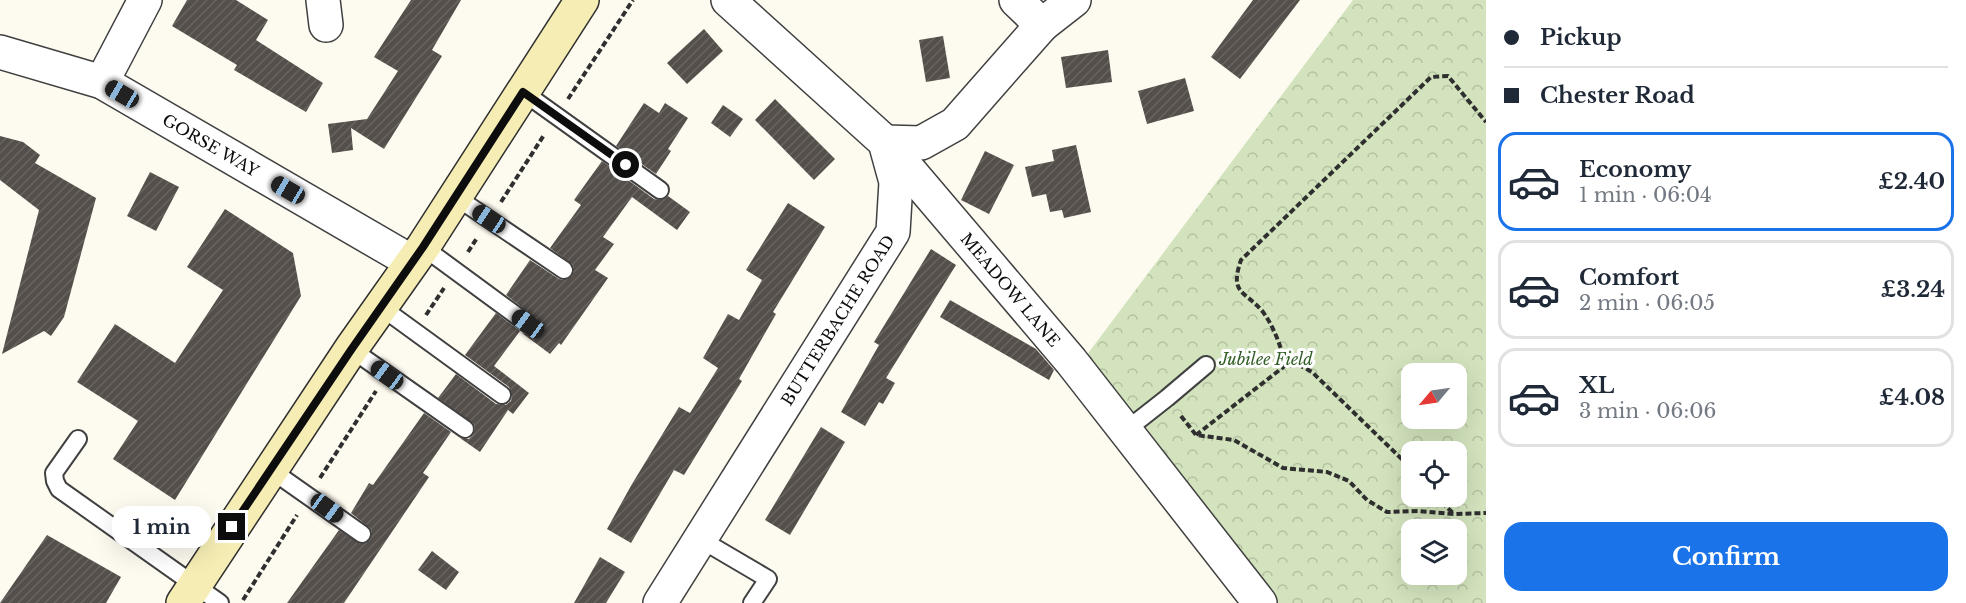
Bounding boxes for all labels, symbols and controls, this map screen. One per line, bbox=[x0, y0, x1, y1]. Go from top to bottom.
text: Pickup bbox=[1540, 24, 1622, 51]
car bbox=[102, 77, 142, 111]
text: Chester Road bbox=[1540, 82, 1695, 109]
street label: GORSE WAY bbox=[159, 109, 263, 181]
route start bbox=[612, 151, 639, 178]
icon: car bbox=[1507, 155, 1561, 209]
text: Economy bbox=[1579, 156, 1691, 183]
text: £2.40 bbox=[1878, 168, 1945, 195]
car bbox=[268, 173, 308, 207]
text: 1 min · 06:04 bbox=[1579, 183, 1712, 207]
car bbox=[469, 202, 509, 236]
street label: MEADOW LANE bbox=[956, 229, 1064, 351]
street label: BUTTERBACHE ROAD bbox=[777, 231, 899, 409]
icon: car bbox=[1507, 263, 1561, 317]
text: Comfort bbox=[1579, 264, 1679, 291]
text: £3.24 bbox=[1881, 276, 1945, 303]
text: 2 min · 06:05 bbox=[1579, 291, 1715, 315]
car bbox=[508, 306, 548, 342]
park label: Jubilee Field bbox=[1218, 349, 1313, 369]
car bbox=[367, 357, 407, 393]
north arrow bbox=[1401, 363, 1467, 429]
map controls bbox=[1401, 363, 1467, 585]
icon: car bbox=[1507, 371, 1561, 425]
text: XL bbox=[1579, 372, 1614, 399]
text: £4.08 bbox=[1879, 384, 1945, 411]
text: 3 min · 06:06 bbox=[1579, 399, 1716, 423]
button: locate bbox=[1401, 441, 1467, 507]
car bbox=[307, 490, 347, 526]
callout: 1 min bbox=[112, 506, 211, 548]
route end bbox=[218, 513, 245, 540]
text: 1 min bbox=[133, 515, 190, 539]
button: layers bbox=[1401, 519, 1467, 585]
button: Confirm bbox=[1504, 522, 1948, 591]

